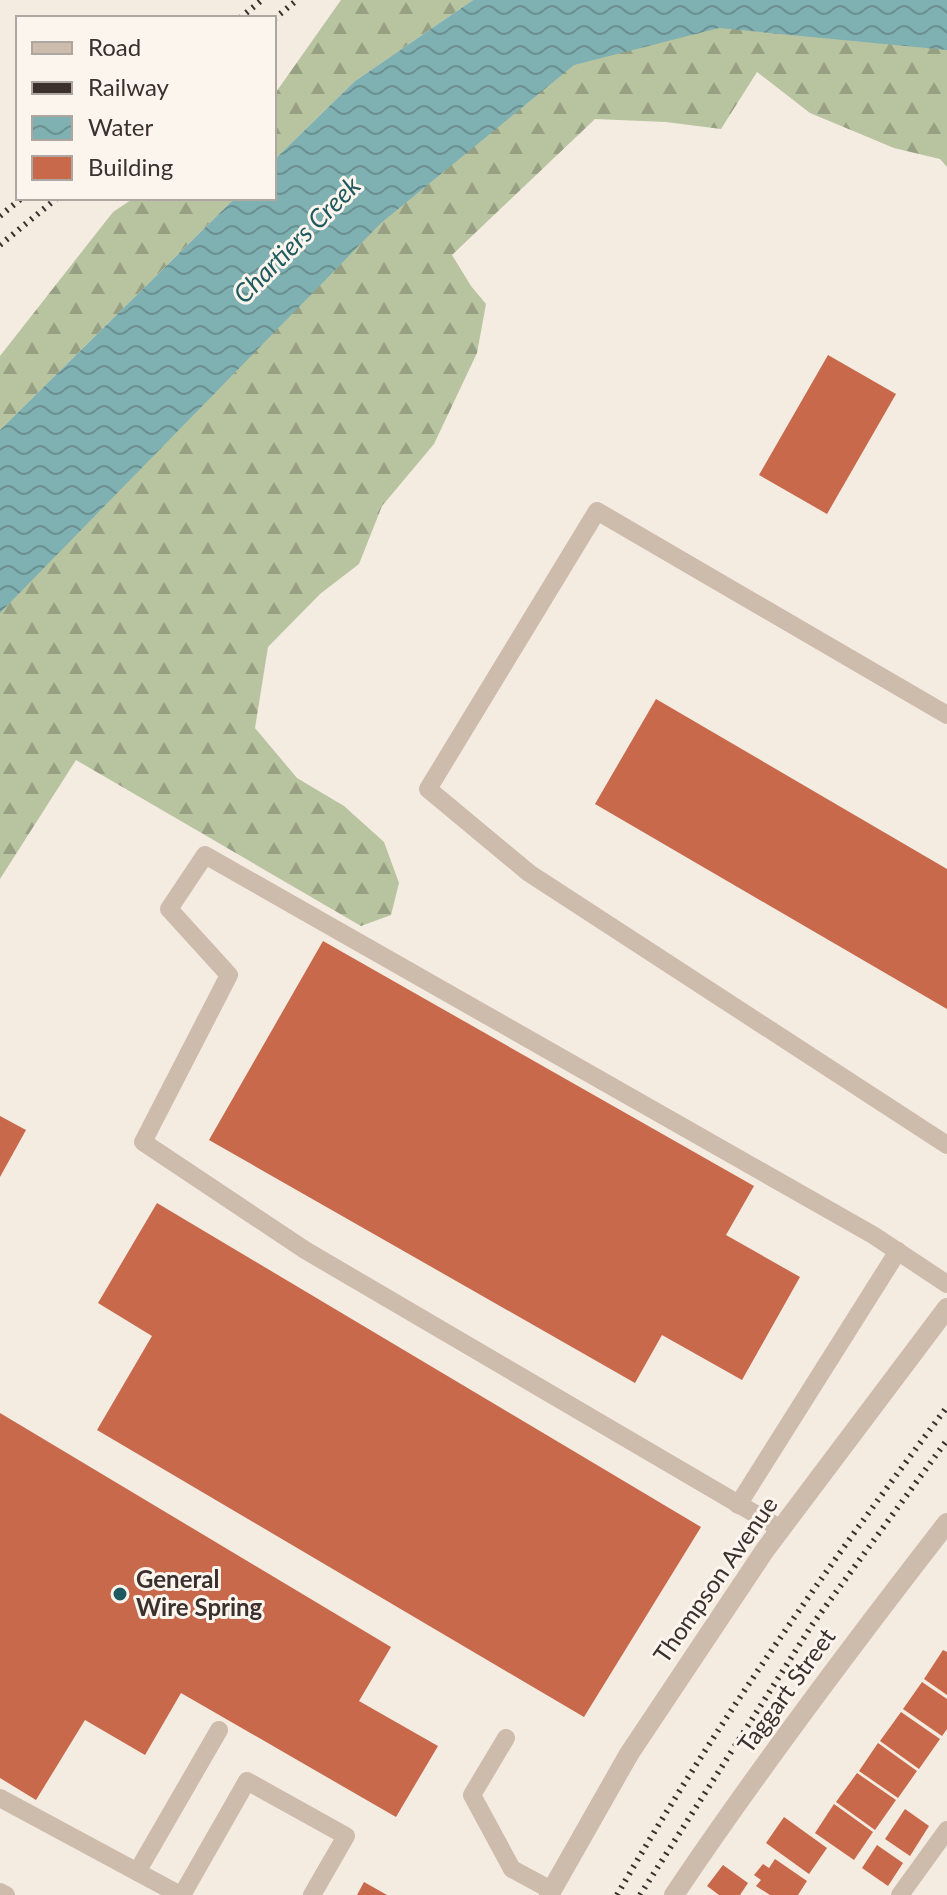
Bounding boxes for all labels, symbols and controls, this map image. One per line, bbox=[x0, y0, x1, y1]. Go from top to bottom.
legend bbox=[16, 16, 276, 200]
text: Road bbox=[88, 32, 141, 61]
text: Railway bbox=[88, 72, 170, 101]
text: Water bbox=[88, 112, 153, 141]
text: Building bbox=[88, 152, 173, 181]
water label: Chartiers Creek bbox=[226, 169, 367, 309]
street label: Thompson Avenue bbox=[647, 1490, 783, 1668]
place label: General Wire Spring bbox=[136, 1564, 263, 1621]
marker: General Wire Spring bbox=[111, 1585, 129, 1603]
street label: Taggart Street bbox=[731, 1622, 841, 1758]

